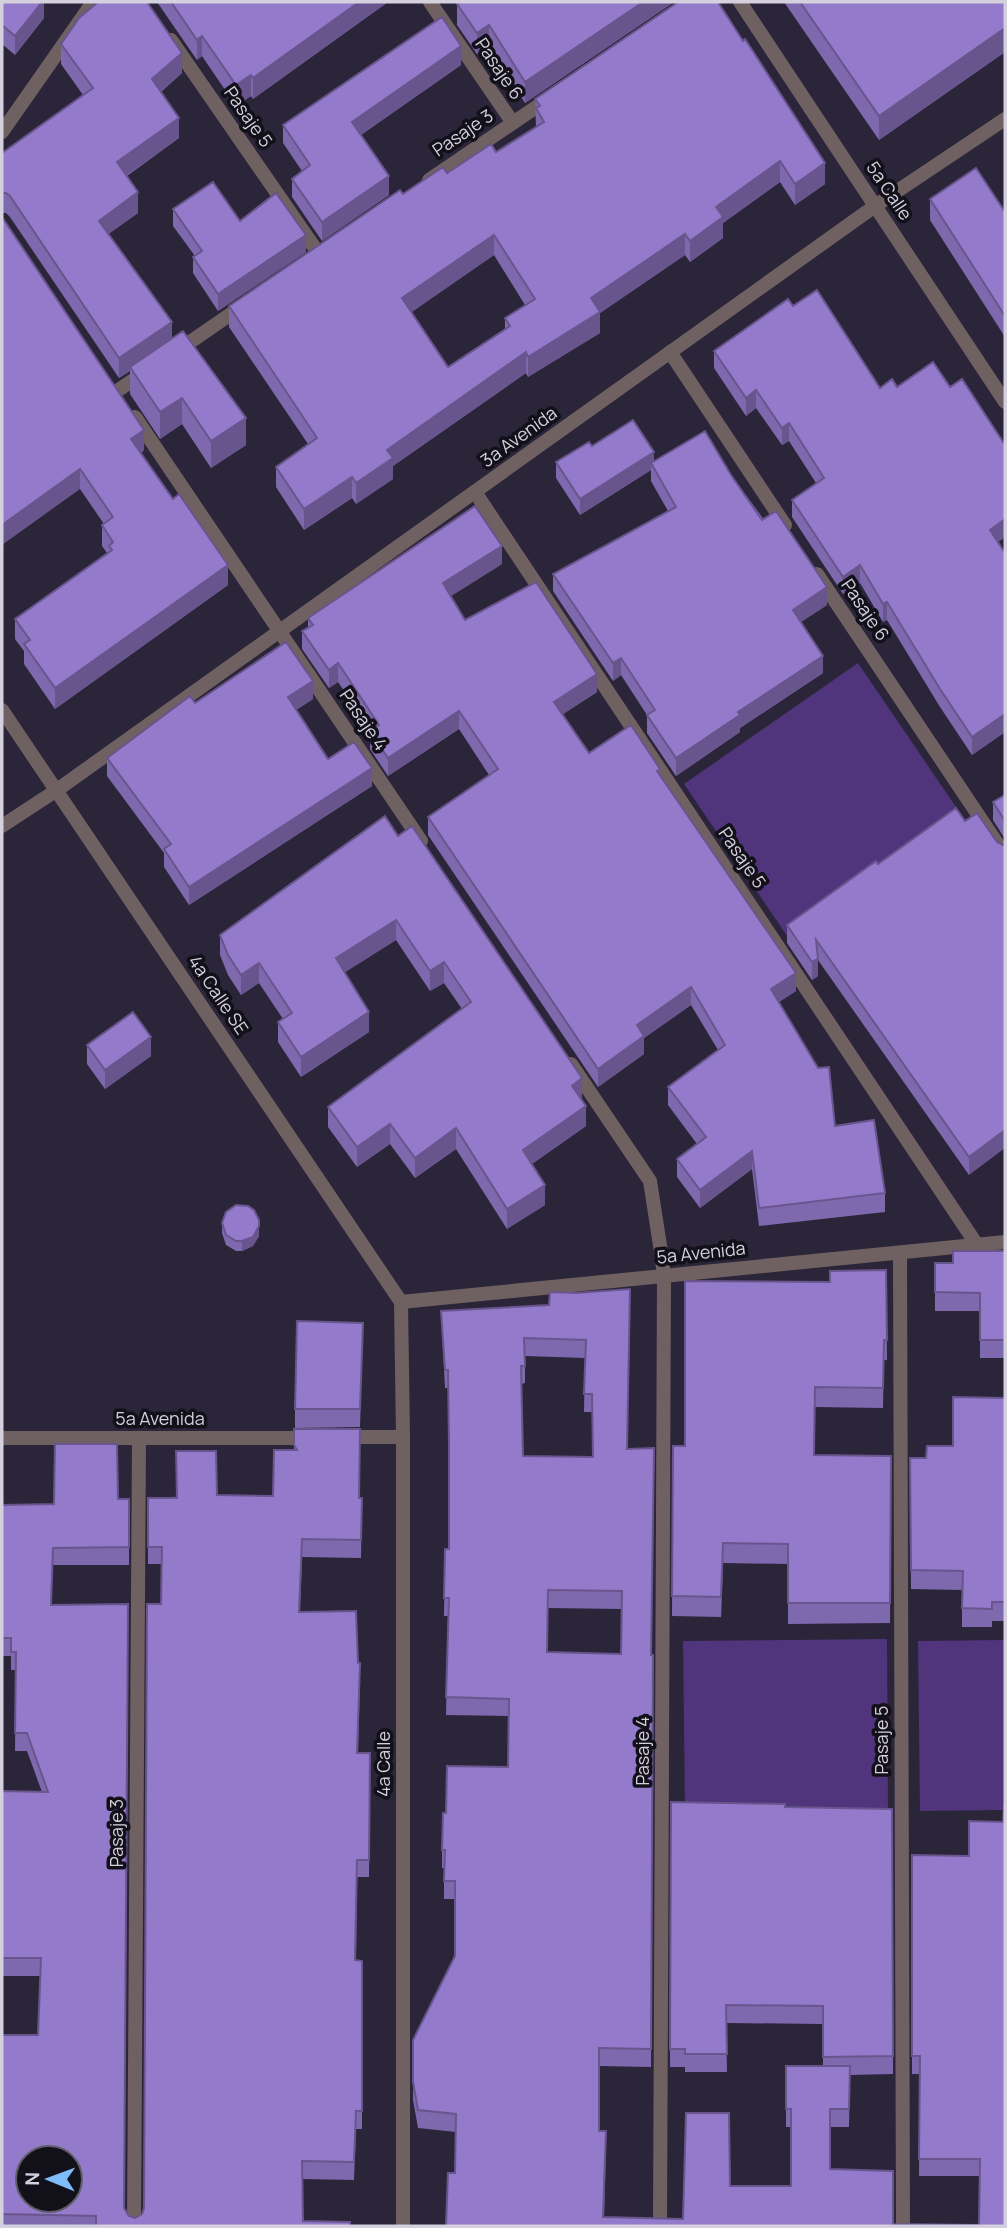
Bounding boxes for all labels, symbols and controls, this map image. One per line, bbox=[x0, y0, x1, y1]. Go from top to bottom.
street label: Pasaje 6 bbox=[470, 33, 529, 104]
street label: Pasaje 5 bbox=[219, 81, 278, 152]
street label: Pasaje 3 bbox=[427, 103, 498, 161]
street label: 5a Calle bbox=[861, 156, 918, 224]
street label: 3a Avenida bbox=[475, 400, 561, 472]
street label: Pasaje 6 bbox=[836, 574, 895, 645]
street label: Pasaje 4 bbox=[335, 684, 393, 755]
street label: Pasaje 5 bbox=[714, 822, 772, 893]
street label: 4a Calle SE bbox=[183, 950, 254, 1039]
street label: 5a Avenida bbox=[655, 1235, 747, 1269]
street label: 5a Avenida bbox=[115, 1406, 205, 1430]
street label: Pasaje 5 bbox=[869, 1706, 893, 1774]
street label: Pasaje 4 bbox=[630, 1716, 654, 1786]
street label: 4a Calle bbox=[371, 1731, 395, 1797]
street label: Pasaje 3 bbox=[104, 1799, 128, 1867]
north arrow bbox=[14, 2144, 84, 2214]
text: N bbox=[19, 2172, 45, 2186]

